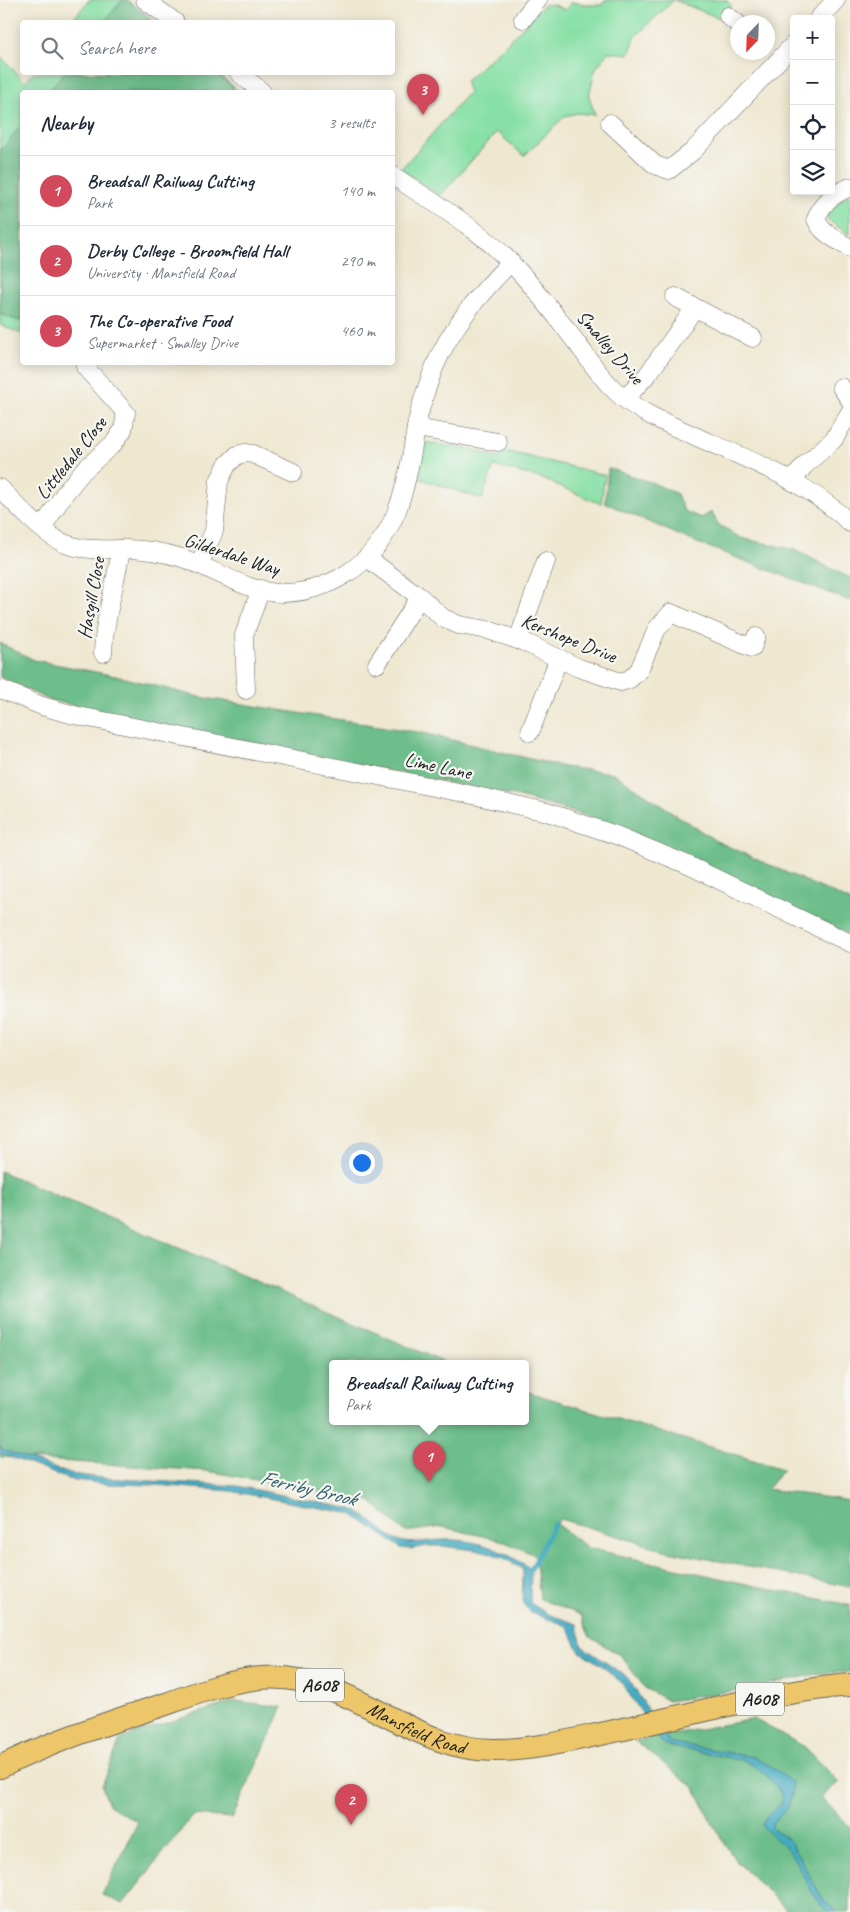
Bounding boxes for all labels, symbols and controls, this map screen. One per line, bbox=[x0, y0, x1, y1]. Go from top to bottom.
north arrow bbox=[730, 15, 775, 60]
map controls bbox=[790, 15, 835, 195]
button: + bbox=[790, 15, 835, 60]
search box bbox=[20, 20, 395, 75]
icon: search bbox=[38, 34, 66, 62]
text: Search here bbox=[78, 36, 155, 60]
button: − bbox=[790, 60, 835, 105]
pin: 3 bbox=[407, 74, 439, 115]
button: locate bbox=[790, 105, 835, 150]
text: Nearby bbox=[40, 110, 93, 136]
text: 3 results bbox=[328, 113, 375, 133]
button: layers bbox=[790, 150, 835, 195]
text: Breadsall Railway Cutting bbox=[87, 169, 254, 193]
text: 1 bbox=[52, 181, 60, 201]
text: 140 m bbox=[341, 181, 375, 201]
text: Park bbox=[87, 193, 112, 213]
text: Derby College - Broomfield Hall bbox=[87, 239, 288, 263]
text: 2 bbox=[52, 251, 60, 271]
text: 290 m bbox=[341, 251, 375, 271]
text: University · Mansfield Road bbox=[87, 263, 235, 283]
street label: Smalley Drive bbox=[571, 305, 650, 390]
text: The Co-operative Food bbox=[87, 309, 231, 333]
text: 3 bbox=[52, 321, 60, 341]
text: 460 m bbox=[341, 321, 375, 341]
text: Supermarket · Smalley Drive bbox=[87, 333, 238, 353]
street label: Littledale Close bbox=[30, 410, 113, 505]
street label: Gilderdale Way bbox=[181, 527, 285, 582]
street label: Hasgill Close bbox=[72, 554, 111, 641]
street label: Kershope Drive bbox=[518, 608, 622, 669]
street label: Lime Lane bbox=[403, 747, 475, 786]
your location bbox=[349, 1150, 375, 1176]
popup bbox=[329, 1360, 529, 1425]
text: Breadsall Railway Cutting bbox=[346, 1371, 512, 1395]
text: Park bbox=[346, 1395, 371, 1415]
pin: 1 bbox=[413, 1441, 445, 1482]
water label: Ferriby Brook bbox=[258, 1464, 363, 1513]
road number: A608 bbox=[296, 1668, 344, 1702]
road number: A608 bbox=[736, 1682, 784, 1716]
street label: Mansfield Road bbox=[363, 1695, 471, 1760]
pin: 2 bbox=[335, 1784, 367, 1825]

